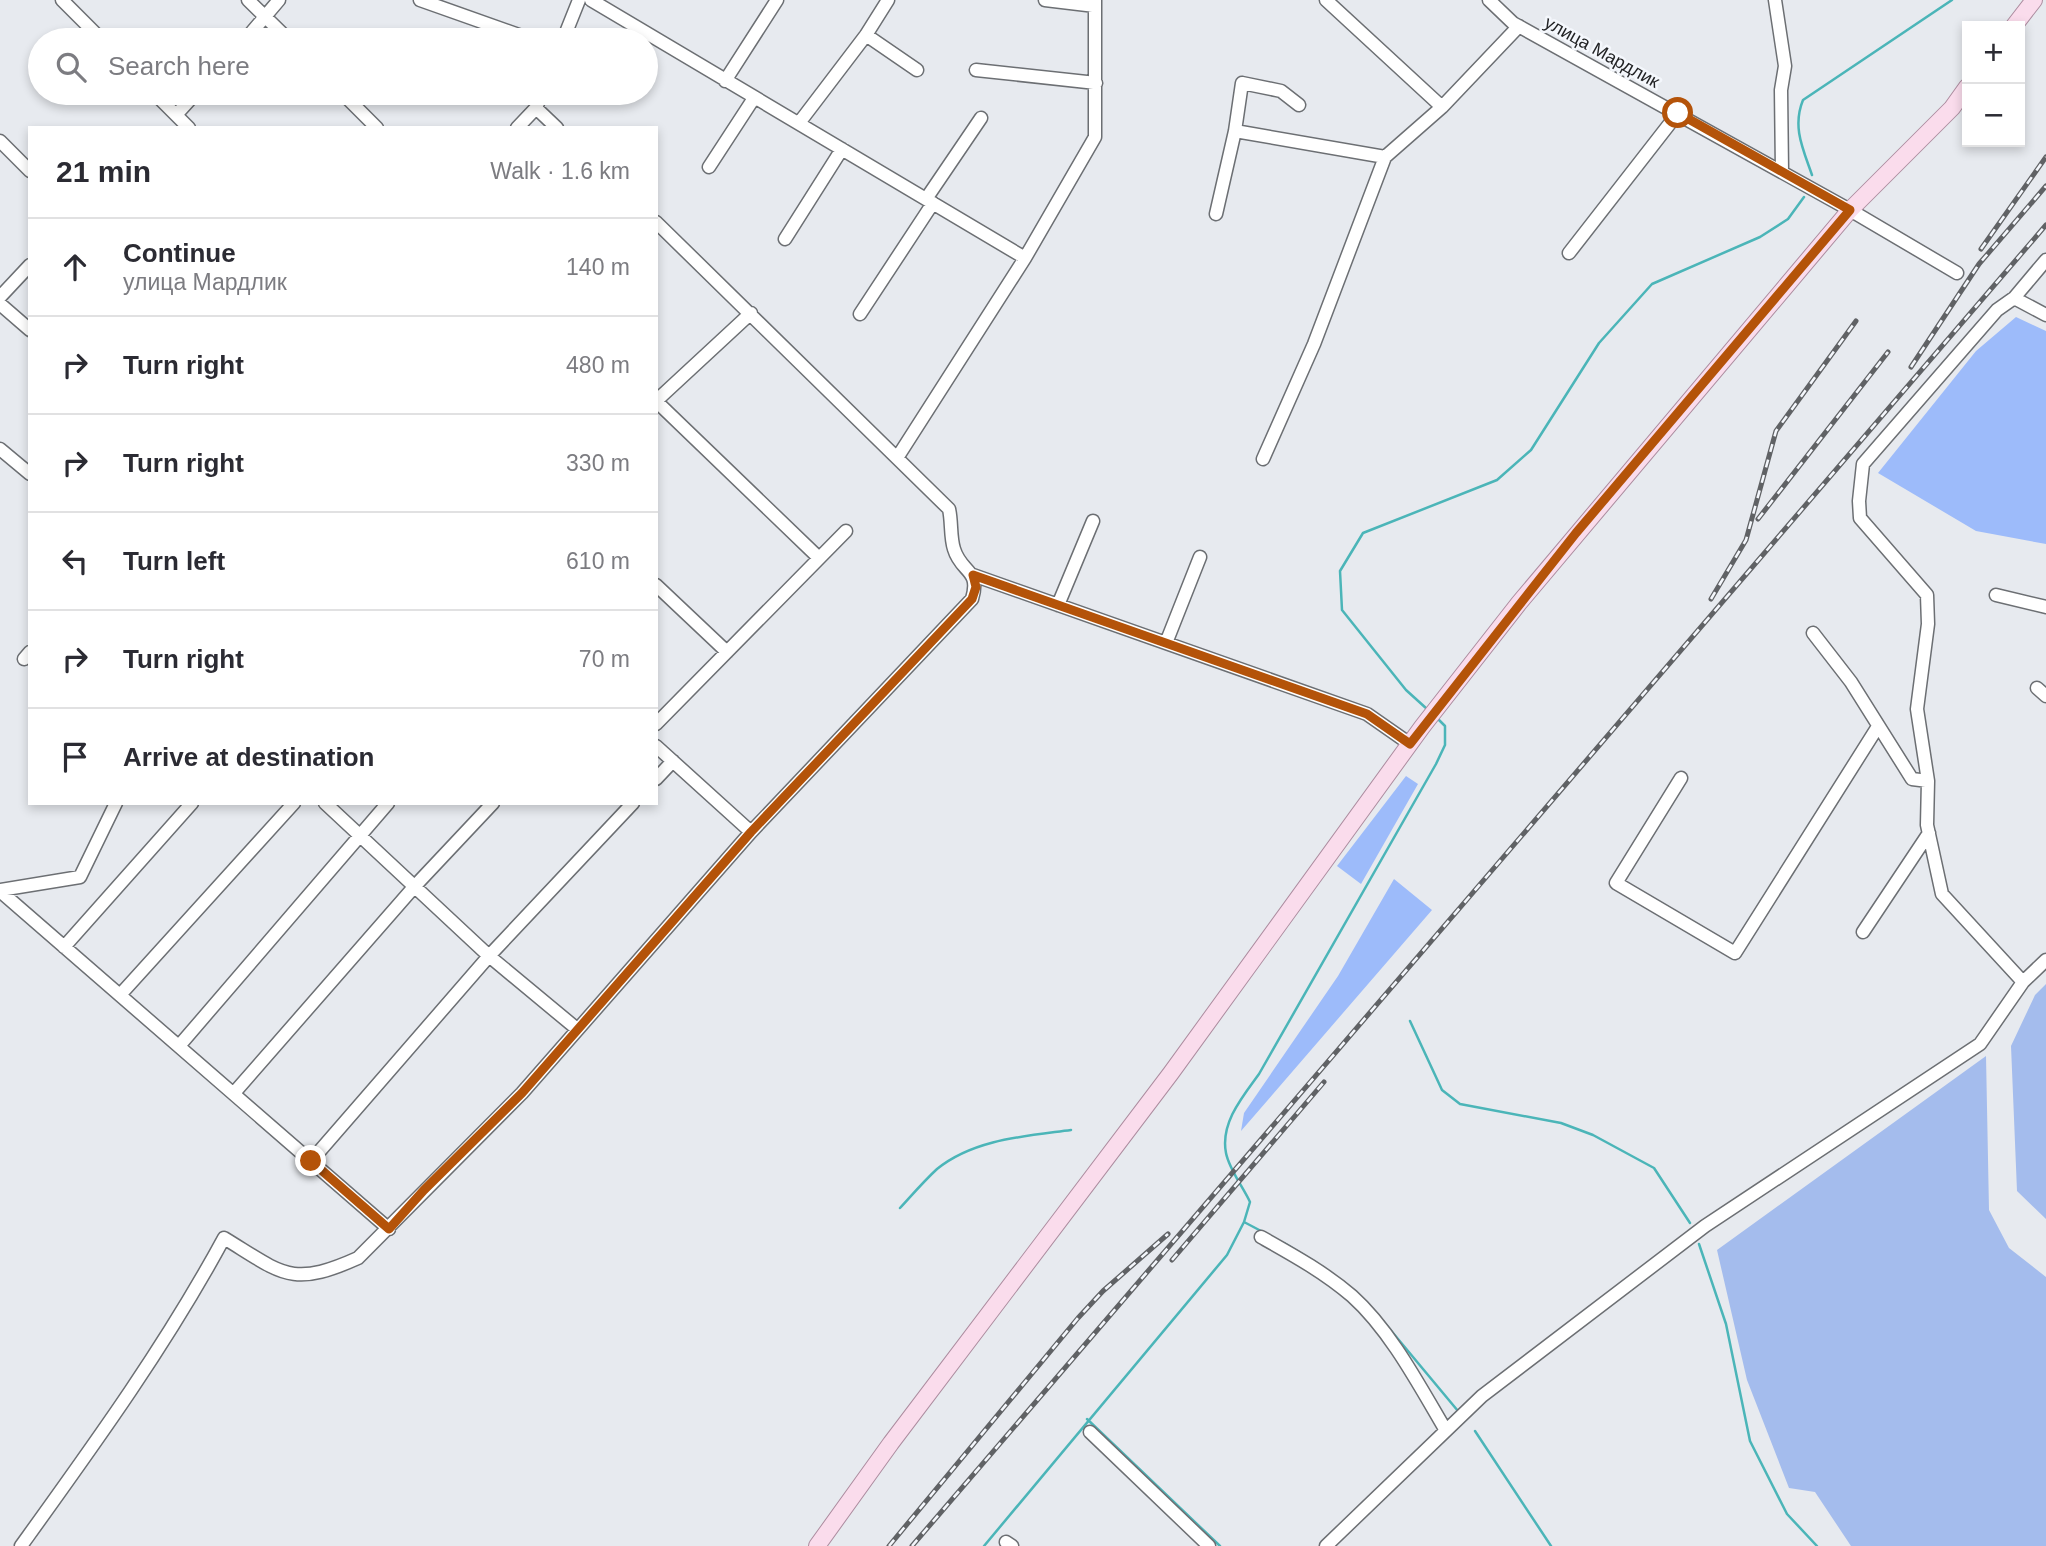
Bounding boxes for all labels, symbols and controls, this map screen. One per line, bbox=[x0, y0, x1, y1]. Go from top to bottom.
street label: улица Мардлик bbox=[1541, 12, 1663, 92]
map controls bbox=[1962, 21, 2025, 147]
button: + bbox=[1962, 21, 2025, 84]
search box bbox=[28, 28, 658, 105]
icon: search bbox=[52, 48, 90, 86]
text: Search here bbox=[108, 51, 250, 81]
button: − bbox=[1962, 84, 2025, 147]
route start bbox=[1662, 97, 1693, 128]
text: 21 min bbox=[56, 155, 151, 188]
text: Walk · 1.6 km bbox=[490, 158, 630, 184]
text: Continue bbox=[123, 238, 236, 268]
icon: ahead bbox=[56, 248, 94, 286]
text: 140 m bbox=[566, 254, 630, 280]
text: улица Мардлик bbox=[123, 269, 287, 295]
icon: right bbox=[56, 346, 94, 384]
text: Turn right bbox=[123, 350, 244, 380]
text: 480 m bbox=[566, 352, 630, 378]
icon: right bbox=[56, 444, 94, 482]
text: Turn right bbox=[123, 448, 244, 478]
text: 330 m bbox=[566, 450, 630, 476]
icon: left bbox=[56, 542, 94, 580]
text: Turn left bbox=[123, 546, 225, 576]
text: 610 m bbox=[566, 548, 630, 574]
icon: right bbox=[56, 640, 94, 678]
text: Turn right bbox=[123, 644, 244, 674]
text: 70 m bbox=[579, 646, 630, 672]
icon: arrive bbox=[56, 738, 94, 776]
text: Arrive at destination bbox=[123, 742, 374, 772]
route end bbox=[295, 1145, 326, 1176]

